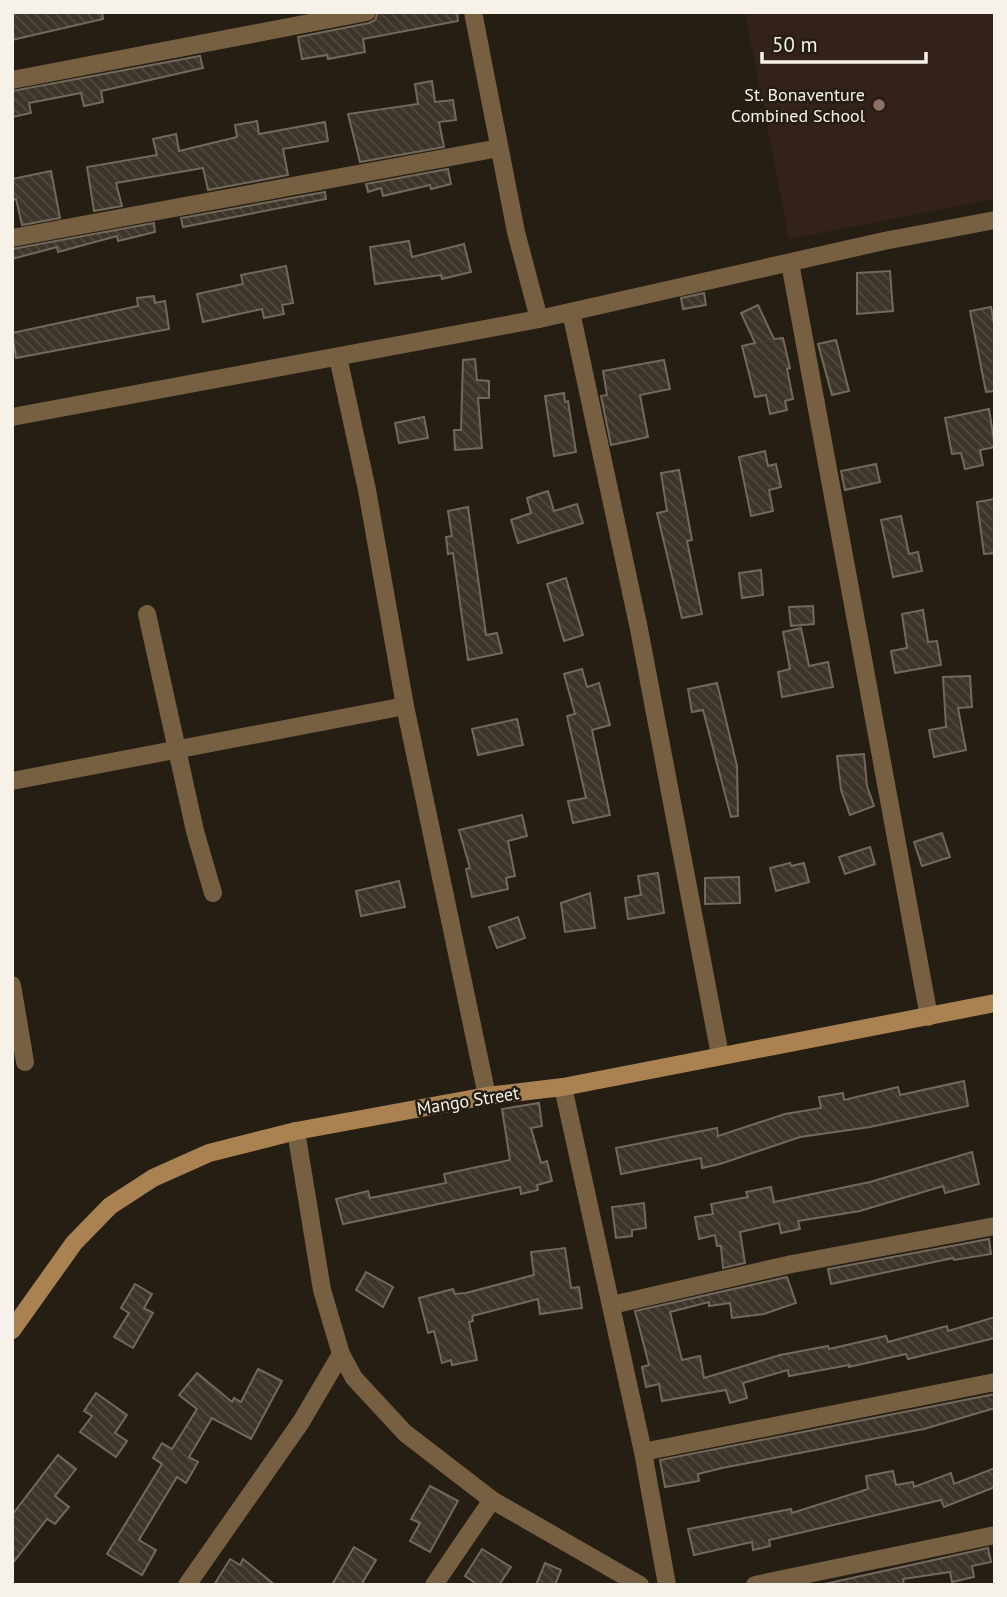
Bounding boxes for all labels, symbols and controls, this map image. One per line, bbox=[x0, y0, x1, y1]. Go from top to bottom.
scale bar bbox=[762, 21, 926, 65]
text: 50 m bbox=[772, 31, 818, 58]
place label: St. Bonaventure Combined School bbox=[731, 83, 866, 127]
marker: St. Bonaventure Combined School bbox=[871, 97, 887, 113]
street label: Mango Street bbox=[415, 1081, 521, 1120]

